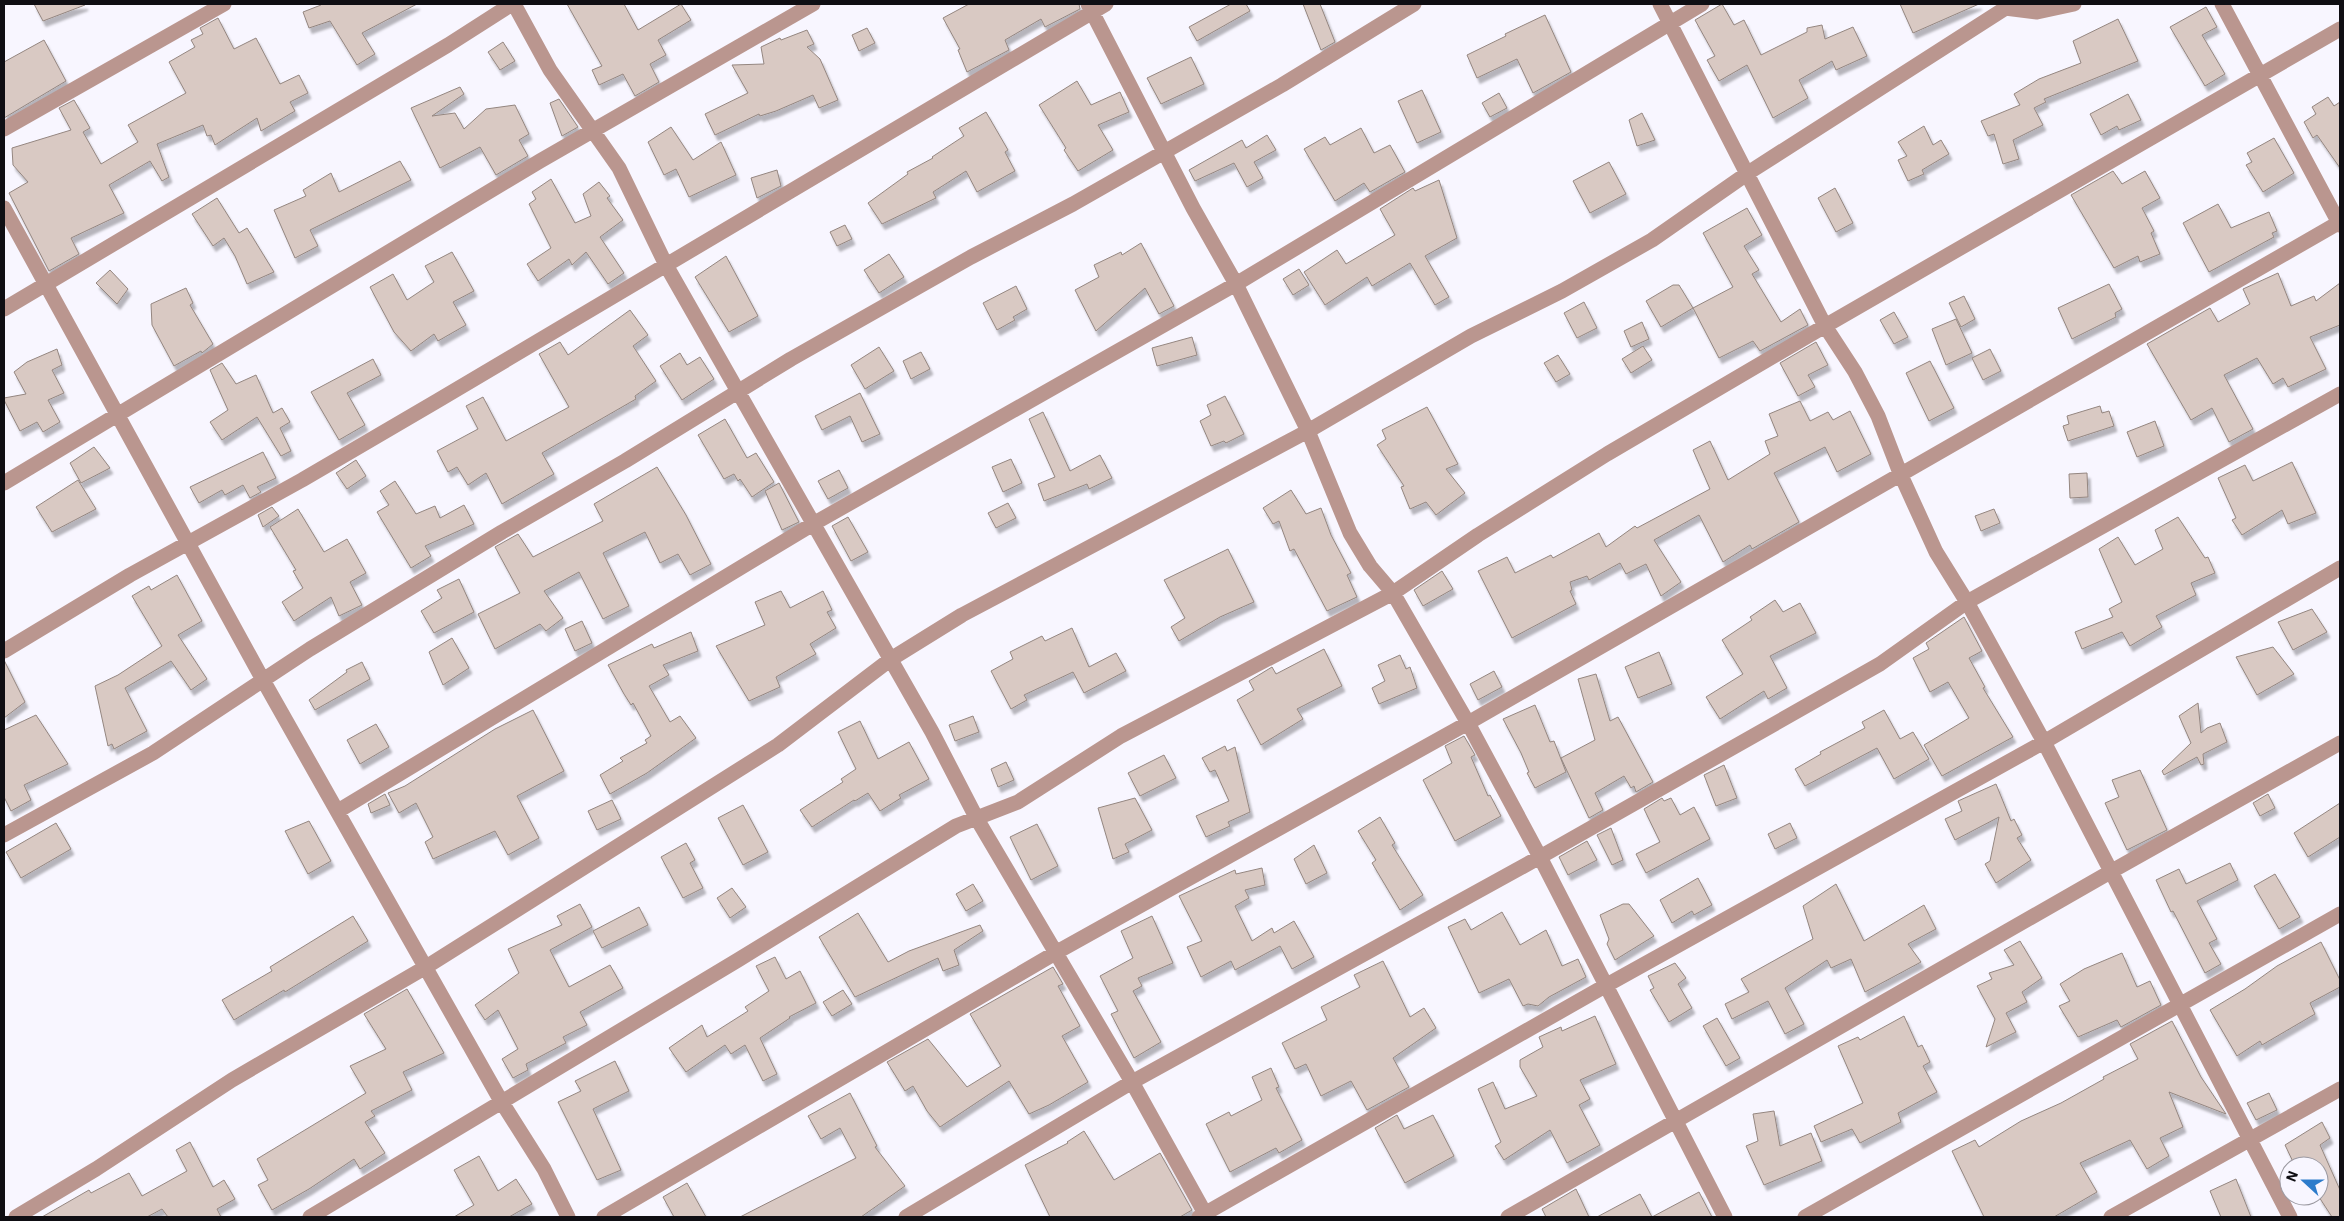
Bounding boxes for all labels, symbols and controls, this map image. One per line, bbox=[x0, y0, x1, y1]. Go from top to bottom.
north arrow bbox=[2279, 1156, 2329, 1206]
text: N bbox=[2282, 1168, 2302, 1184]

